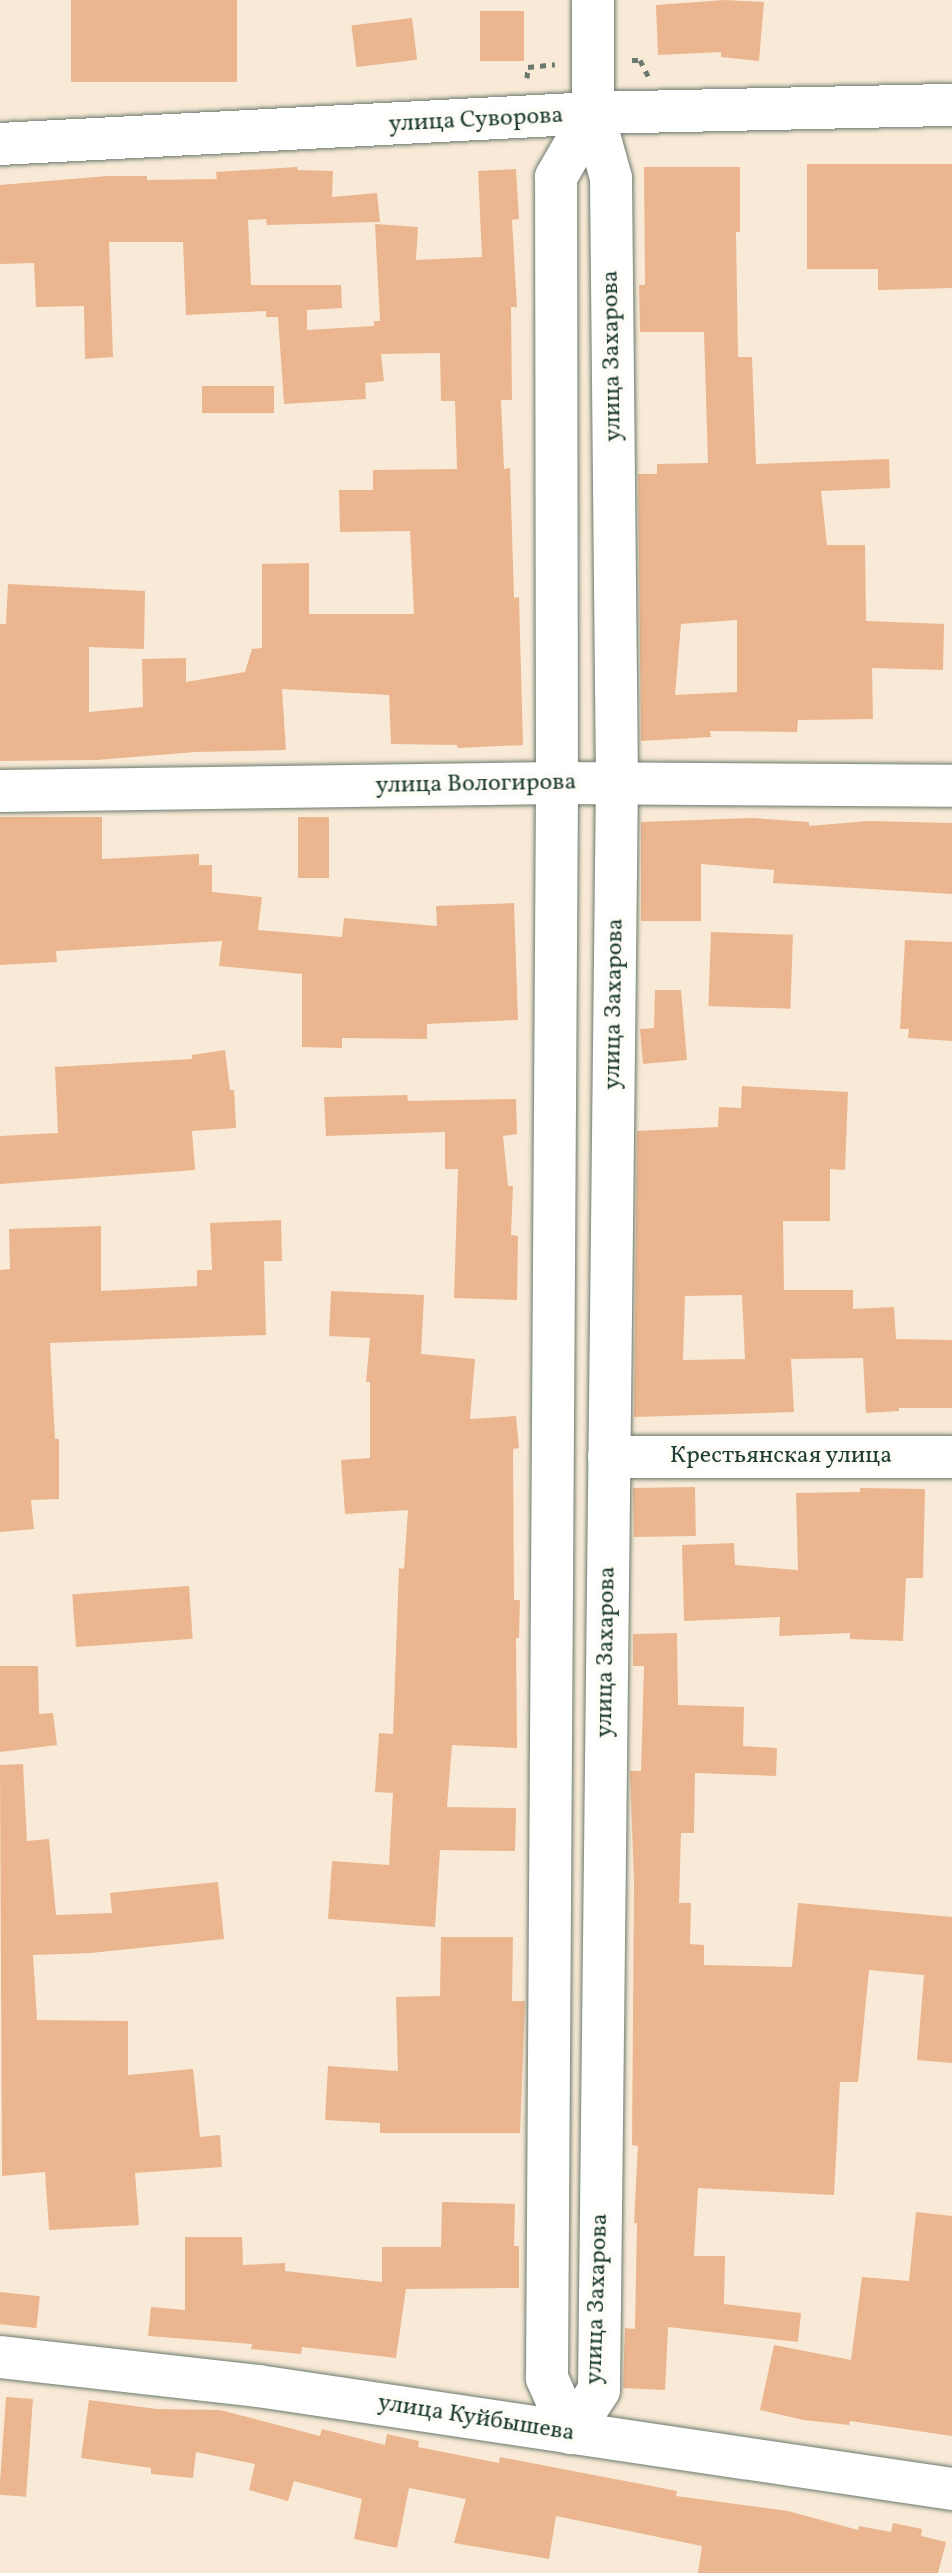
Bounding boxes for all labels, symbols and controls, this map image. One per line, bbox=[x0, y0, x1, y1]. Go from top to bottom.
street label: улица Суворова bbox=[388, 102, 564, 140]
street label: улица Захарова bbox=[597, 270, 629, 442]
street label: улица Вологирова bbox=[375, 769, 577, 801]
street label: улица Захарова bbox=[599, 918, 631, 1090]
street label: Крестьянская улица bbox=[669, 1443, 893, 1471]
street label: улица Захарова bbox=[591, 1566, 623, 1738]
street label: улица Захарова bbox=[581, 2213, 615, 2385]
street label: улица Куйбышева bbox=[376, 2389, 576, 2449]

